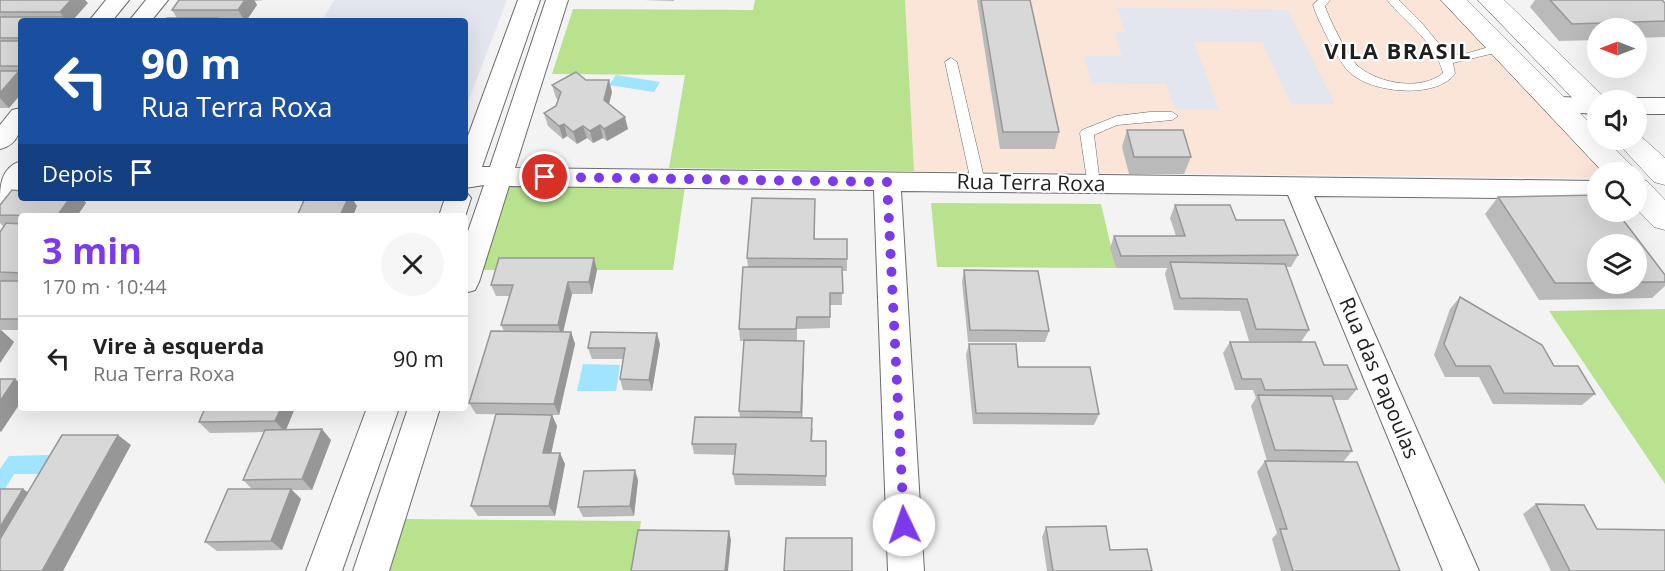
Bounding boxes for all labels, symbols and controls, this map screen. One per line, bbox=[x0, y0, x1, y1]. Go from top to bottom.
north arrow bbox=[1587, 18, 1647, 78]
map controls bbox=[1587, 18, 1647, 294]
text: 90 m bbox=[141, 34, 241, 91]
district label: VILA BRASIL bbox=[1324, 35, 1472, 65]
icon: left bbox=[42, 42, 120, 120]
text: Rua Terra Roxa bbox=[141, 88, 332, 125]
button: sound bbox=[1587, 90, 1647, 150]
pin bbox=[519, 151, 570, 202]
icon: arrive bbox=[125, 156, 158, 189]
text: Depois bbox=[42, 158, 113, 188]
icon: arrive bbox=[528, 160, 561, 193]
button: search bbox=[1587, 162, 1647, 222]
street label: Rua Terra Roxa bbox=[956, 167, 1106, 197]
text: 3 min bbox=[42, 226, 142, 275]
button: close bbox=[381, 233, 444, 296]
button: layers bbox=[1587, 234, 1647, 294]
text: 170 m · 10:44 bbox=[42, 273, 167, 300]
street label: Rua das Papoulas bbox=[1333, 293, 1427, 463]
text: Vire à esquerda bbox=[93, 330, 264, 360]
icon: left bbox=[42, 342, 75, 375]
text: 90 m bbox=[393, 343, 444, 373]
text: Rua Terra Roxa bbox=[93, 360, 235, 387]
position arrow bbox=[872, 493, 936, 557]

